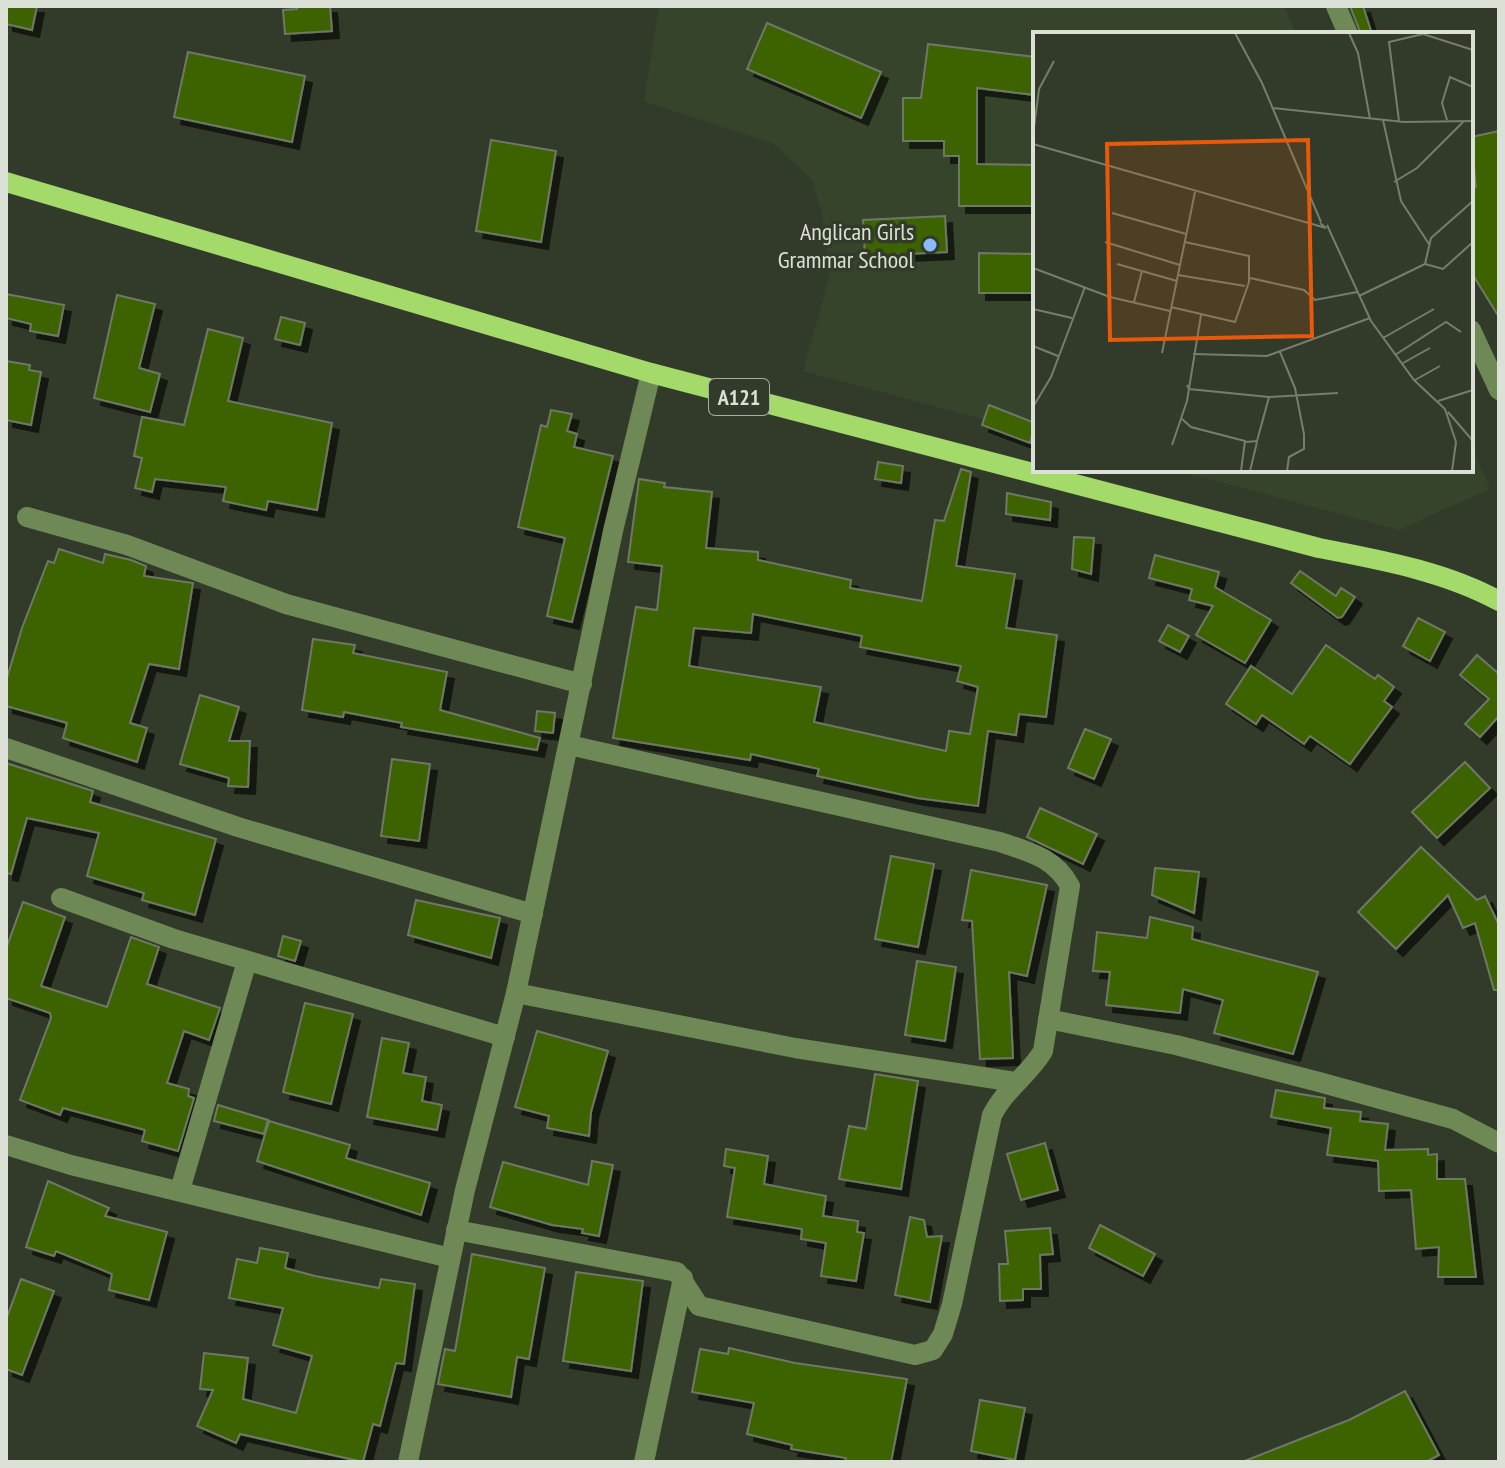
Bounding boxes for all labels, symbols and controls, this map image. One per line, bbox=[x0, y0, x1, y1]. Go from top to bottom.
inset map bbox=[1033, 32, 1473, 472]
place label: Anglican Girls Grammar School bbox=[778, 216, 914, 275]
marker: Anglican Girls Grammar School bbox=[921, 236, 939, 254]
road number: A121 bbox=[709, 379, 769, 415]

